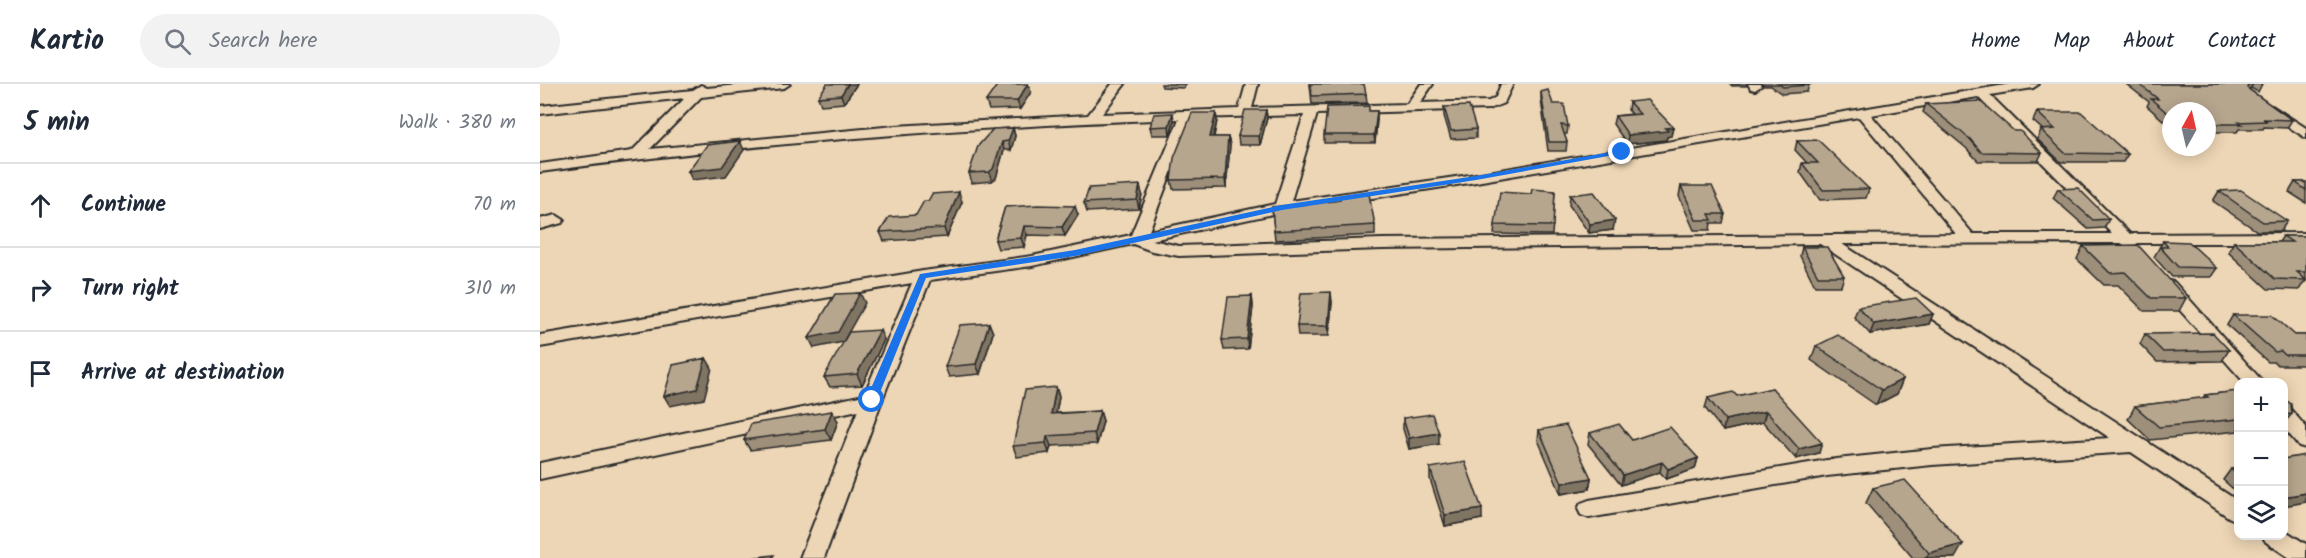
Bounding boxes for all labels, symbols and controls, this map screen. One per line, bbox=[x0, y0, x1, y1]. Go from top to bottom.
search box bbox=[140, 14, 560, 68]
text: Kartio bbox=[30, 19, 104, 64]
text: Search here bbox=[209, 24, 317, 59]
icon: search bbox=[161, 25, 194, 58]
text: Home bbox=[1971, 25, 2020, 58]
text: Map bbox=[2053, 25, 2090, 58]
text: About bbox=[2123, 25, 2174, 58]
text: Contact bbox=[2207, 25, 2276, 58]
text: 5 min bbox=[24, 102, 90, 144]
north arrow bbox=[2162, 102, 2216, 156]
text: Walk · 380 m bbox=[399, 107, 516, 139]
route end bbox=[1608, 138, 1634, 164]
text: Continue bbox=[81, 188, 166, 223]
icon: ahead bbox=[24, 189, 57, 222]
text: 70 m bbox=[473, 189, 516, 221]
text: Turn right bbox=[81, 272, 179, 307]
icon: right bbox=[24, 273, 57, 306]
text: 310 m bbox=[464, 273, 516, 305]
text: Arrive at destination bbox=[81, 356, 284, 391]
icon: arrive bbox=[24, 357, 57, 390]
map controls bbox=[2234, 378, 2288, 540]
button: + bbox=[2234, 378, 2288, 432]
route start bbox=[858, 386, 884, 412]
button: − bbox=[2234, 432, 2288, 486]
button: layers bbox=[2234, 486, 2288, 540]

